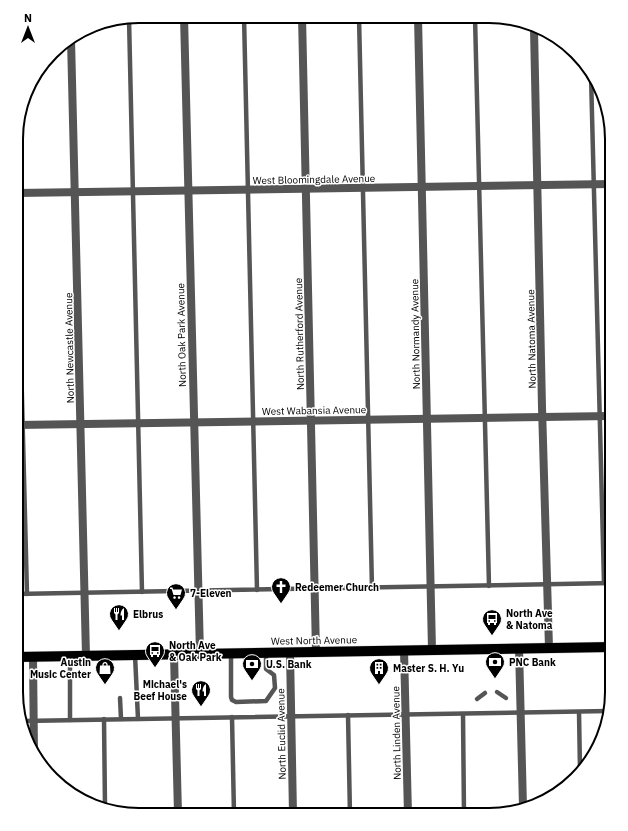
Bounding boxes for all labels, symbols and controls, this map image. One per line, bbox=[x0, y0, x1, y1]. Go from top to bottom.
north arrow bbox=[8, 8, 48, 48]
text: N bbox=[24, 11, 32, 25]
street label: West Bloomingdale Avenue bbox=[253, 172, 376, 187]
street label: North Rutherford Avenue bbox=[292, 277, 307, 390]
street label: North Normandy Avenue bbox=[408, 278, 423, 389]
street label: North Oak Park Avenue bbox=[174, 282, 189, 387]
street label: North Natoma Avenue bbox=[524, 289, 539, 389]
street label: North Newcastle Avenue bbox=[62, 292, 77, 403]
street label: West Wabansia Avenue bbox=[262, 403, 367, 418]
church icon: Redeemer Church bbox=[270, 576, 292, 604]
place label: Redeemer Church bbox=[295, 581, 379, 594]
supermarket icon: 7-Eleven bbox=[165, 582, 187, 610]
place label: 7-Eleven bbox=[190, 587, 232, 600]
restaurant icon: Elbrus bbox=[108, 603, 130, 631]
place label: North Ave & Natoma bbox=[506, 607, 553, 632]
place label: Elbrus bbox=[133, 608, 163, 621]
bus stop icon: North Ave & Natoma bbox=[481, 608, 503, 636]
street label: West North Avenue bbox=[271, 633, 358, 648]
place label: North Ave & Oak Park bbox=[169, 639, 222, 664]
bus stop icon: North Ave & Oak Park bbox=[144, 640, 166, 668]
bank icon: PNC Bank bbox=[484, 651, 506, 679]
bank icon: U.S. Bank bbox=[241, 653, 263, 681]
place label: Austin Music Center bbox=[30, 656, 91, 681]
place label: PNC Bank bbox=[509, 656, 556, 669]
shop icon: Austin Music Center bbox=[94, 657, 116, 685]
building icon: Master S. H. Yu bbox=[368, 657, 390, 685]
place label: U.S. Bank bbox=[266, 658, 312, 671]
place label: Master S. H. Yu bbox=[393, 662, 464, 675]
place label: Michael's Beef House bbox=[134, 678, 187, 703]
restaurant icon: Michael's Beef House bbox=[190, 679, 212, 707]
street label: North Linden Avenue bbox=[389, 685, 404, 780]
street label: North Euclid Avenue bbox=[274, 688, 289, 780]

